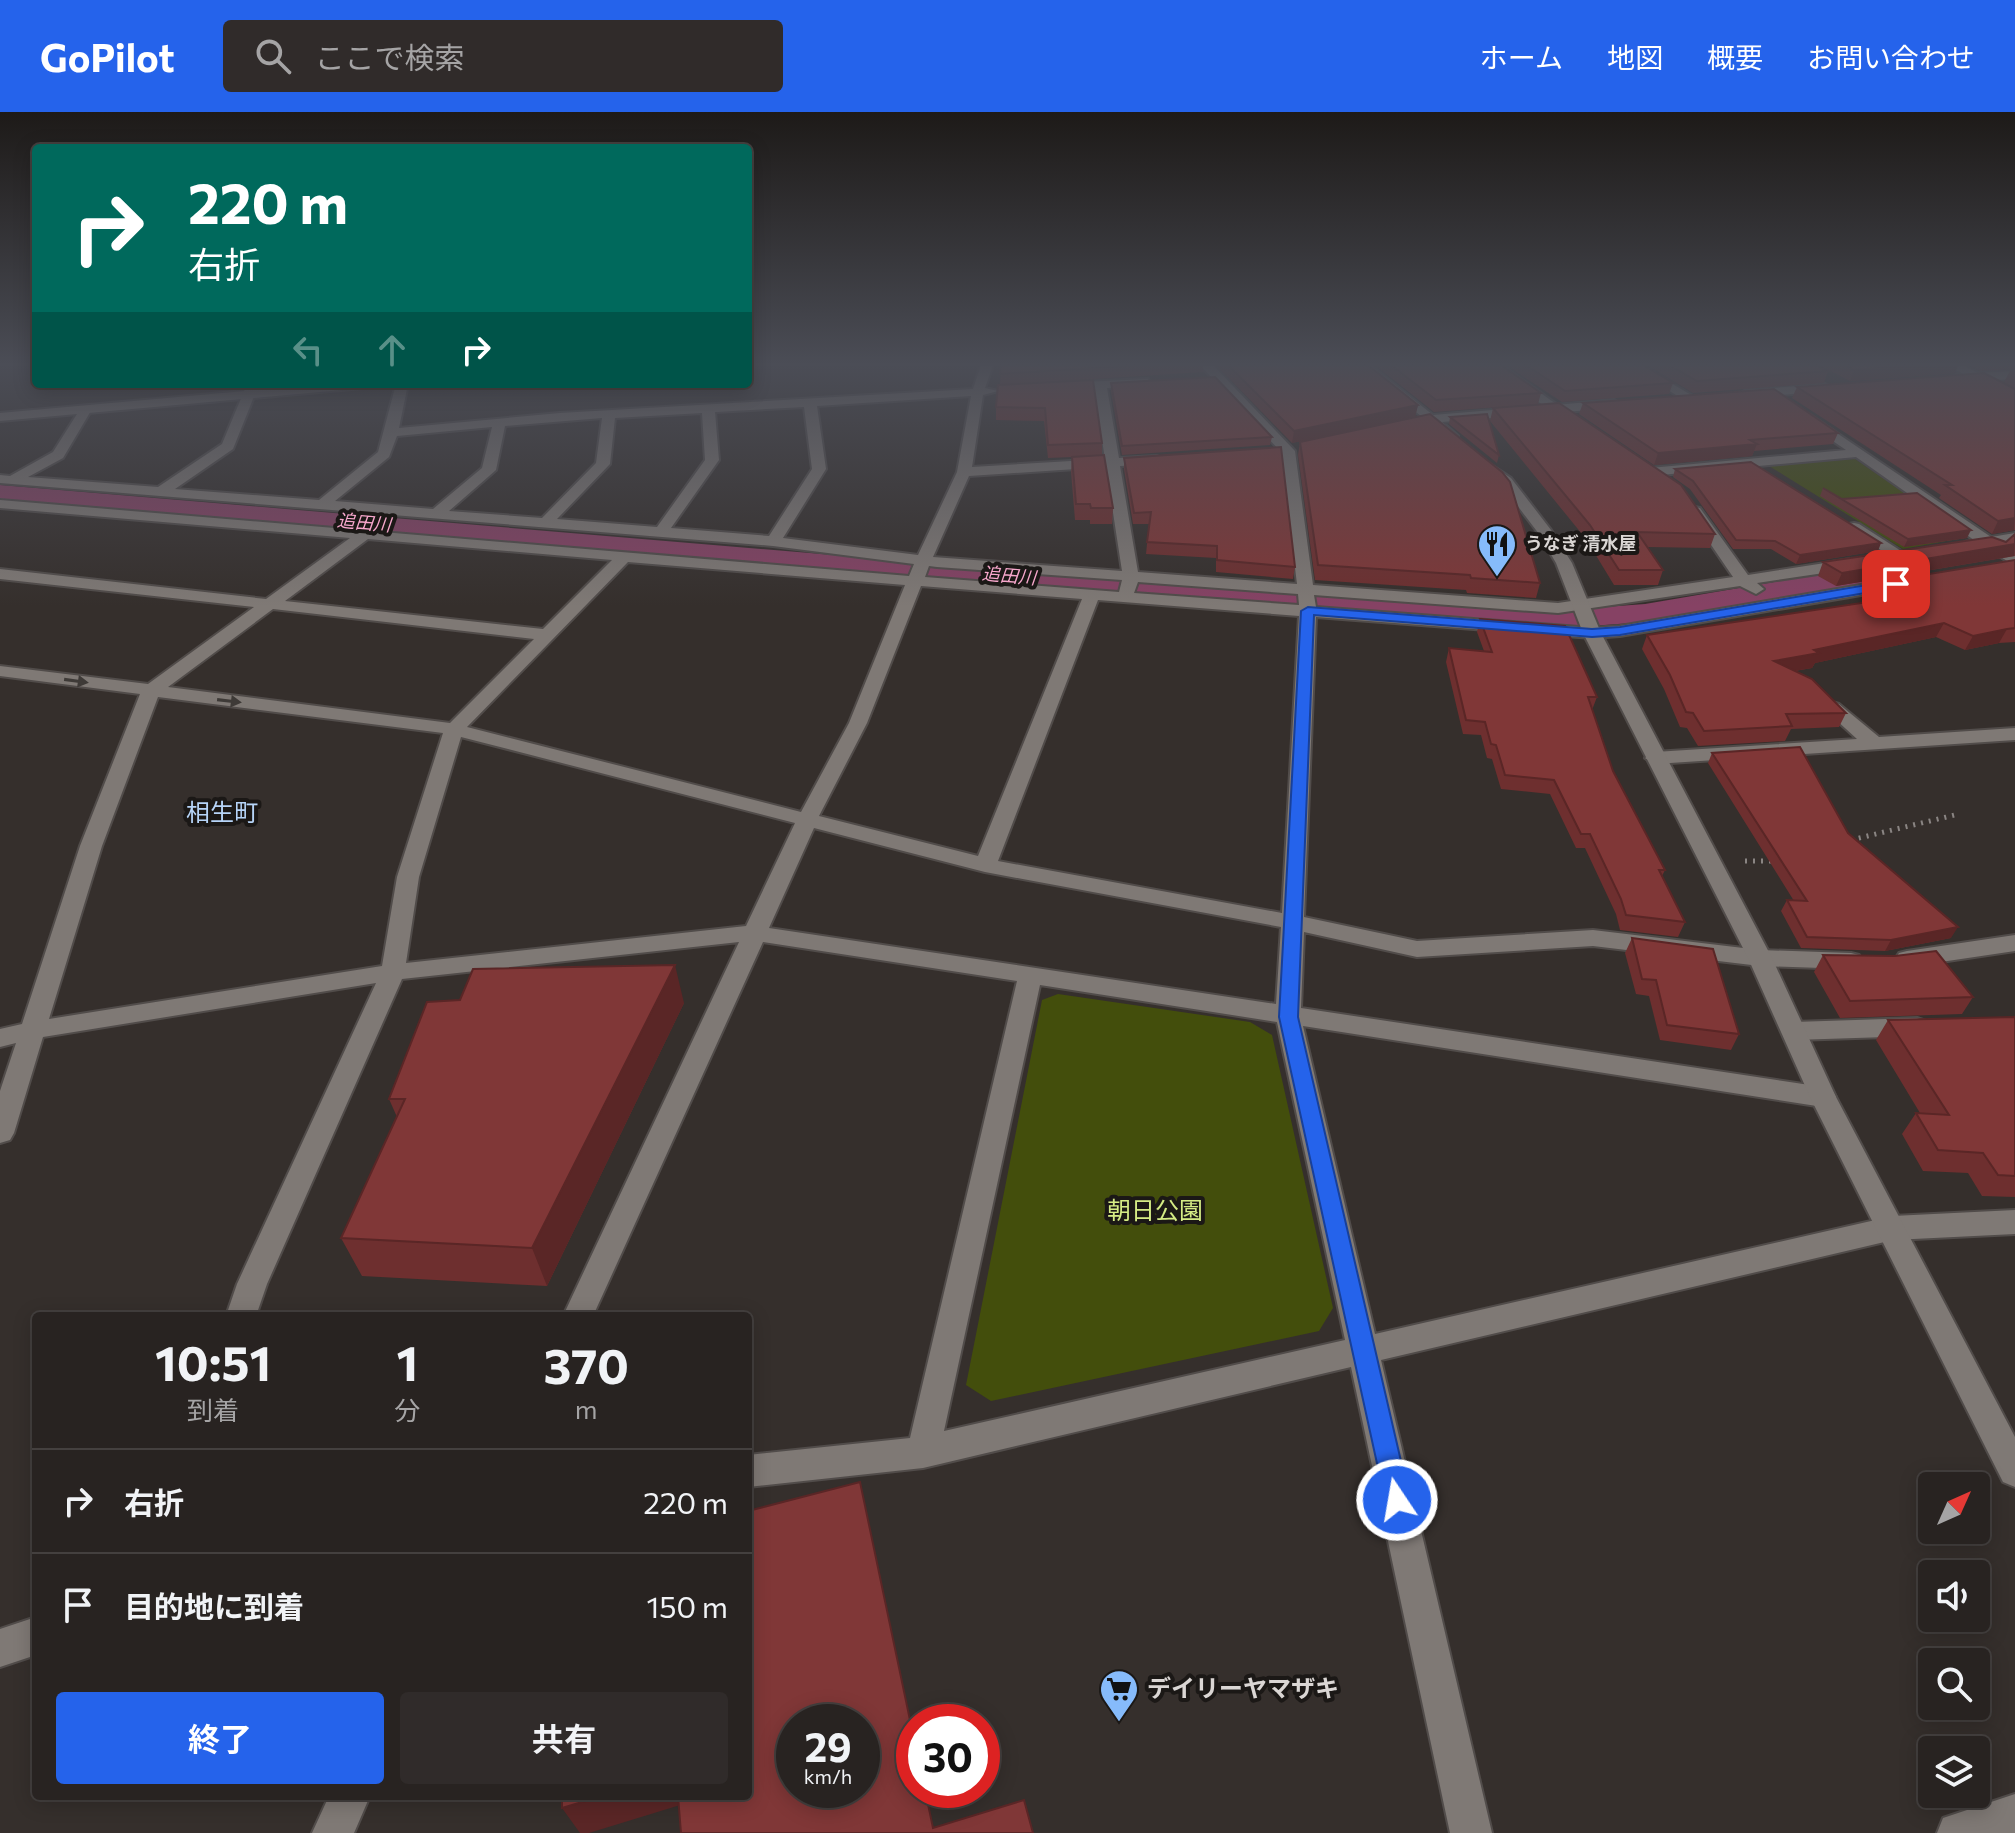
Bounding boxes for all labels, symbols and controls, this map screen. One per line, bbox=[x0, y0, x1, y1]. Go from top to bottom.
search box bbox=[223, 20, 783, 92]
text: GoPilot bbox=[40, 33, 175, 80]
icon: search bbox=[251, 34, 295, 78]
text: ここで検索 bbox=[315, 38, 465, 75]
text: ホーム bbox=[1480, 40, 1563, 74]
text: 地図 bbox=[1607, 40, 1663, 74]
text: 概要 bbox=[1707, 40, 1763, 74]
text: お問い合わせ bbox=[1807, 40, 1975, 74]
text: 220 m bbox=[188, 167, 348, 236]
icon: right bbox=[56, 176, 160, 280]
text: 右折 bbox=[188, 241, 260, 285]
icon: left bbox=[286, 328, 330, 372]
icon: ahead bbox=[370, 328, 414, 372]
icon: right bbox=[454, 328, 498, 372]
water label: 追田川 bbox=[336, 509, 394, 535]
restaurant icon: うなぎ 清水屋 bbox=[1476, 523, 1518, 578]
place label: うなぎ 清水屋 bbox=[1525, 532, 1636, 554]
pin bbox=[1862, 550, 1930, 618]
water label: 追田川 bbox=[981, 562, 1039, 588]
icon: arrive bbox=[1874, 562, 1918, 606]
one-way arrow bbox=[64, 675, 89, 688]
one-way arrow bbox=[217, 695, 242, 708]
district label: 相生町 bbox=[186, 797, 258, 826]
park label: 朝日公園 bbox=[1107, 1195, 1203, 1224]
text: 10:51 bbox=[155, 1332, 271, 1391]
text: 1 bbox=[396, 1332, 418, 1391]
text: 370 bbox=[543, 1335, 629, 1394]
text: m bbox=[575, 1393, 597, 1424]
text: 到着 bbox=[187, 1394, 239, 1425]
text: 分 bbox=[394, 1394, 420, 1425]
position arrow bbox=[1355, 1458, 1439, 1542]
north arrow bbox=[1918, 1472, 1990, 1544]
map controls bbox=[1918, 1472, 1990, 1808]
icon: right bbox=[56, 1479, 100, 1523]
text: 右折 bbox=[124, 1483, 184, 1520]
text: 220 m bbox=[643, 1483, 728, 1520]
button: sound bbox=[1918, 1560, 1990, 1632]
icon: arrive bbox=[56, 1583, 100, 1627]
text: 目的地に到着 bbox=[124, 1587, 304, 1624]
text: 150 m bbox=[646, 1587, 728, 1624]
button: search bbox=[1918, 1648, 1990, 1720]
supermarket icon: デイリーヤマザキ bbox=[1098, 1668, 1140, 1723]
place label: デイリーヤマザキ bbox=[1147, 1673, 1339, 1702]
button: 終了 bbox=[56, 1692, 384, 1784]
button: 共有 bbox=[400, 1692, 728, 1784]
speed limit sign: 30 bbox=[896, 1704, 1000, 1808]
text: 29 bbox=[804, 1721, 852, 1770]
button: layers bbox=[1918, 1736, 1990, 1808]
text: km/h bbox=[804, 1764, 852, 1788]

